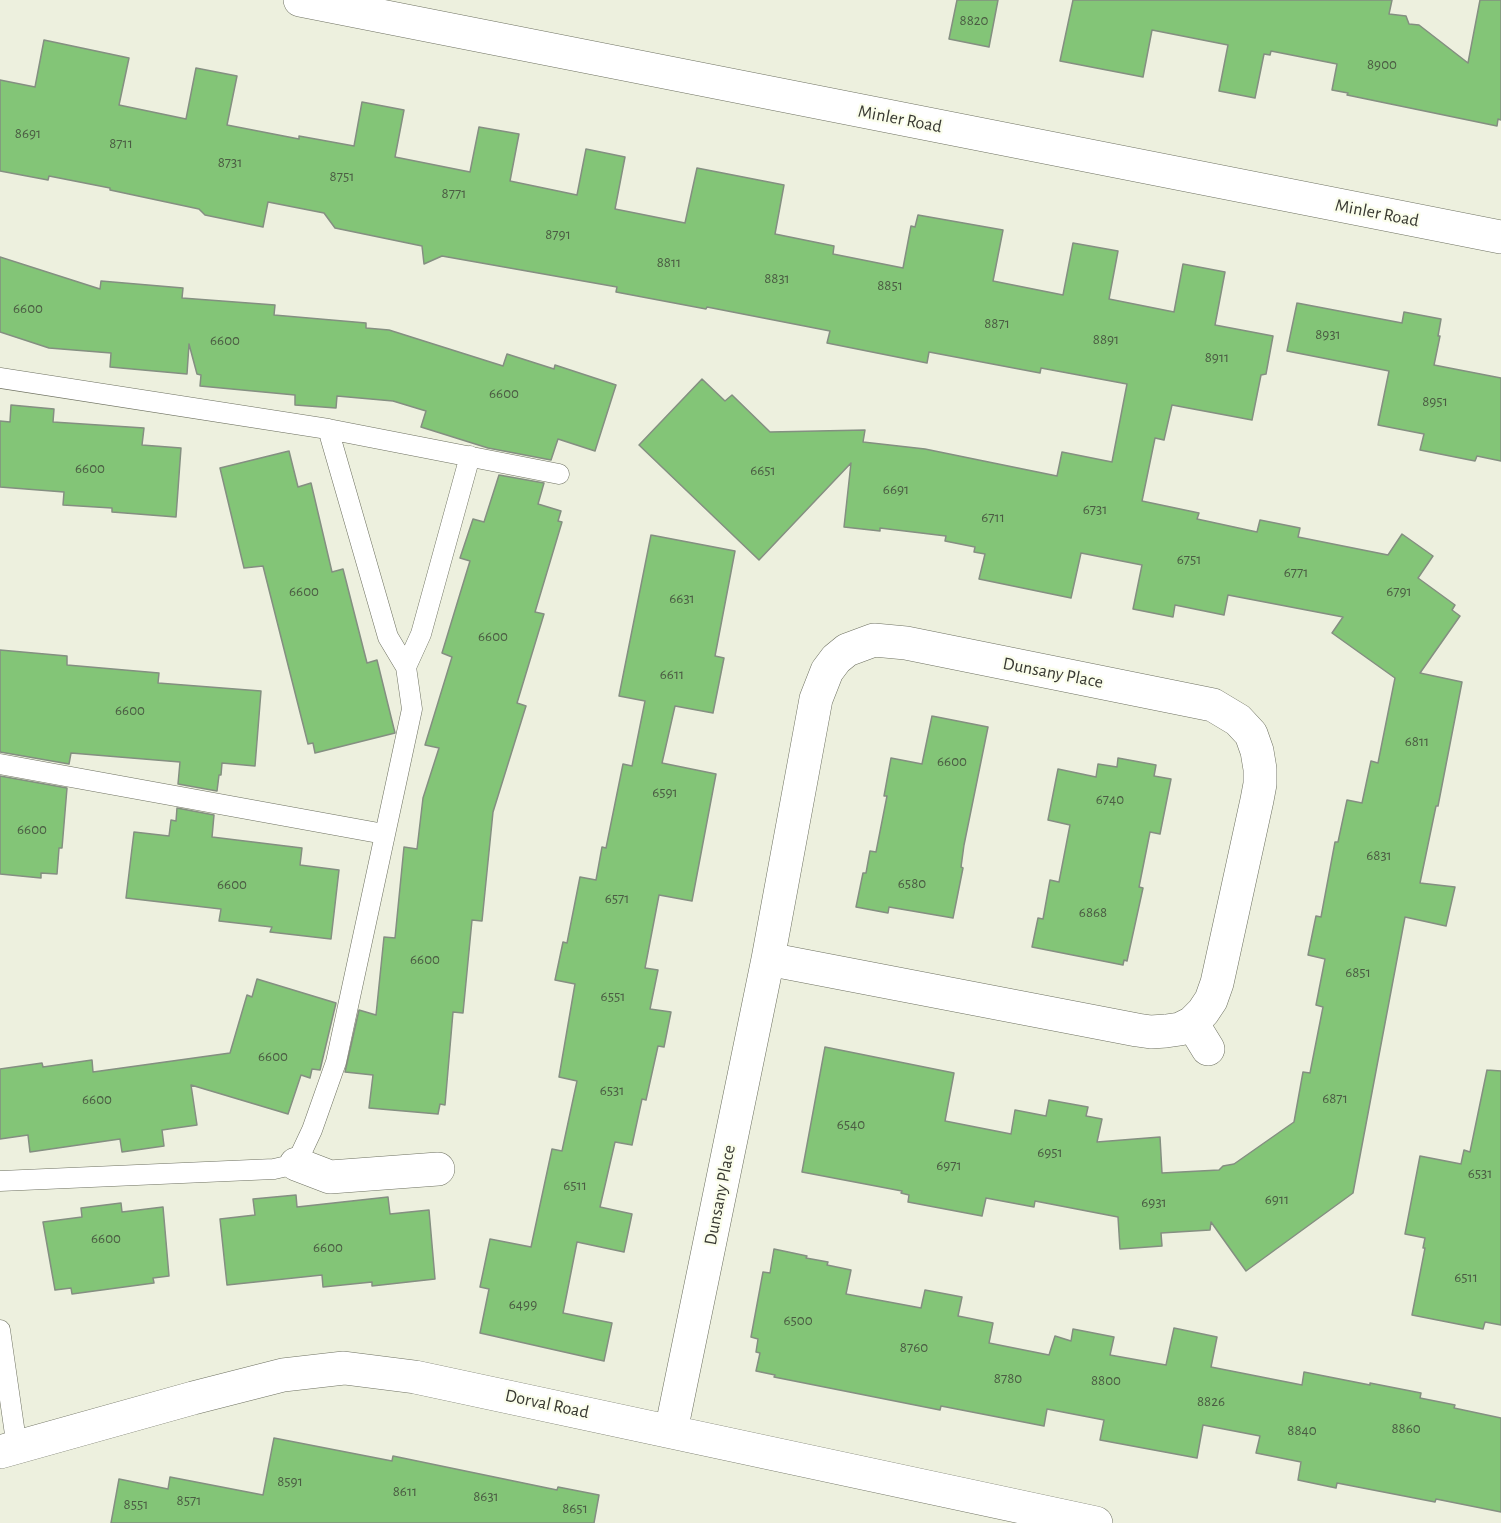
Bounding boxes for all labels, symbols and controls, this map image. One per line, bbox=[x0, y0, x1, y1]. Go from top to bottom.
house number: 8820 bbox=[960, 11, 988, 29]
house number: 8900 bbox=[1367, 55, 1397, 73]
street label: Minler Road bbox=[856, 100, 944, 138]
house number: 8691 bbox=[15, 124, 41, 142]
house number: 8711 bbox=[109, 134, 133, 152]
house number: 8731 bbox=[218, 153, 242, 171]
house number: 8751 bbox=[330, 167, 354, 185]
house number: 8771 bbox=[442, 184, 466, 202]
street label: Minler Road bbox=[1333, 194, 1421, 232]
house number: 8791 bbox=[545, 225, 571, 243]
house number: 8811 bbox=[657, 253, 681, 271]
house number: 8831 bbox=[764, 269, 790, 287]
house number: 8851 bbox=[877, 276, 903, 294]
house number: 6600 bbox=[13, 299, 43, 317]
house number: 8871 bbox=[984, 314, 1010, 332]
house number: 8931 bbox=[1315, 325, 1341, 343]
house number: 8891 bbox=[1093, 330, 1119, 348]
house number: 6600 bbox=[210, 331, 240, 349]
house number: 8911 bbox=[1205, 348, 1229, 366]
house number: 6600 bbox=[489, 384, 519, 402]
house number: 8951 bbox=[1422, 392, 1448, 410]
house number: 6600 bbox=[75, 459, 105, 477]
house number: 6651 bbox=[750, 461, 776, 479]
house number: 6691 bbox=[883, 480, 909, 498]
house number: 6731 bbox=[1083, 500, 1107, 518]
house number: 6711 bbox=[981, 508, 1005, 526]
house number: 6751 bbox=[1177, 550, 1201, 568]
house number: 6771 bbox=[1284, 563, 1308, 581]
house number: 6600 bbox=[289, 582, 319, 600]
house number: 6791 bbox=[1386, 582, 1412, 600]
house number: 6631 bbox=[669, 589, 695, 607]
house number: 6600 bbox=[478, 627, 508, 645]
street label: Dunsany Place bbox=[1001, 653, 1105, 693]
house number: 6611 bbox=[660, 665, 684, 683]
house number: 6600 bbox=[115, 701, 145, 719]
house number: 6811 bbox=[1405, 732, 1429, 750]
house number: 6600 bbox=[937, 752, 967, 770]
house number: 6591 bbox=[652, 783, 678, 801]
house number: 6740 bbox=[1096, 790, 1124, 808]
house number: 6600 bbox=[17, 820, 47, 838]
house number: 6831 bbox=[1366, 846, 1392, 864]
house number: 6580 bbox=[898, 874, 926, 892]
house number: 6600 bbox=[217, 875, 247, 893]
house number: 6571 bbox=[605, 889, 629, 907]
house number: 6868 bbox=[1079, 903, 1107, 921]
house number: 6600 bbox=[410, 950, 440, 968]
house number: 6851 bbox=[1345, 963, 1371, 981]
house number: 6551 bbox=[601, 987, 625, 1005]
house number: 6600 bbox=[258, 1047, 288, 1065]
house number: 6531 bbox=[600, 1081, 624, 1099]
house number: 6871 bbox=[1322, 1089, 1348, 1107]
house number: 6600 bbox=[82, 1090, 112, 1108]
house number: 6540 bbox=[837, 1115, 865, 1133]
street label: Dunsany Place bbox=[700, 1143, 740, 1247]
house number: 6951 bbox=[1037, 1143, 1063, 1161]
house number: 6971 bbox=[936, 1156, 962, 1174]
house number: 6531 bbox=[1468, 1164, 1492, 1182]
house number: 6511 bbox=[563, 1176, 587, 1194]
house number: 6911 bbox=[1265, 1190, 1289, 1208]
house number: 6931 bbox=[1141, 1193, 1167, 1211]
house number: 6600 bbox=[91, 1229, 121, 1247]
house number: 6600 bbox=[313, 1238, 343, 1256]
house number: 6511 bbox=[1454, 1268, 1478, 1286]
house number: 6499 bbox=[509, 1295, 537, 1313]
house number: 6500 bbox=[783, 1311, 813, 1329]
house number: 8760 bbox=[900, 1338, 928, 1356]
house number: 8780 bbox=[994, 1369, 1022, 1387]
house number: 8800 bbox=[1091, 1371, 1121, 1389]
street label: Dorval Road bbox=[503, 1385, 591, 1423]
house number: 8826 bbox=[1197, 1392, 1225, 1410]
house number: 8860 bbox=[1391, 1419, 1421, 1437]
house number: 8840 bbox=[1287, 1421, 1317, 1439]
house number: 8591 bbox=[277, 1472, 303, 1490]
house number: 8611 bbox=[393, 1482, 417, 1500]
house number: 8631 bbox=[473, 1487, 499, 1505]
house number: 8571 bbox=[177, 1491, 201, 1509]
house number: 8551 bbox=[124, 1495, 148, 1513]
house number: 8651 bbox=[562, 1499, 588, 1517]

